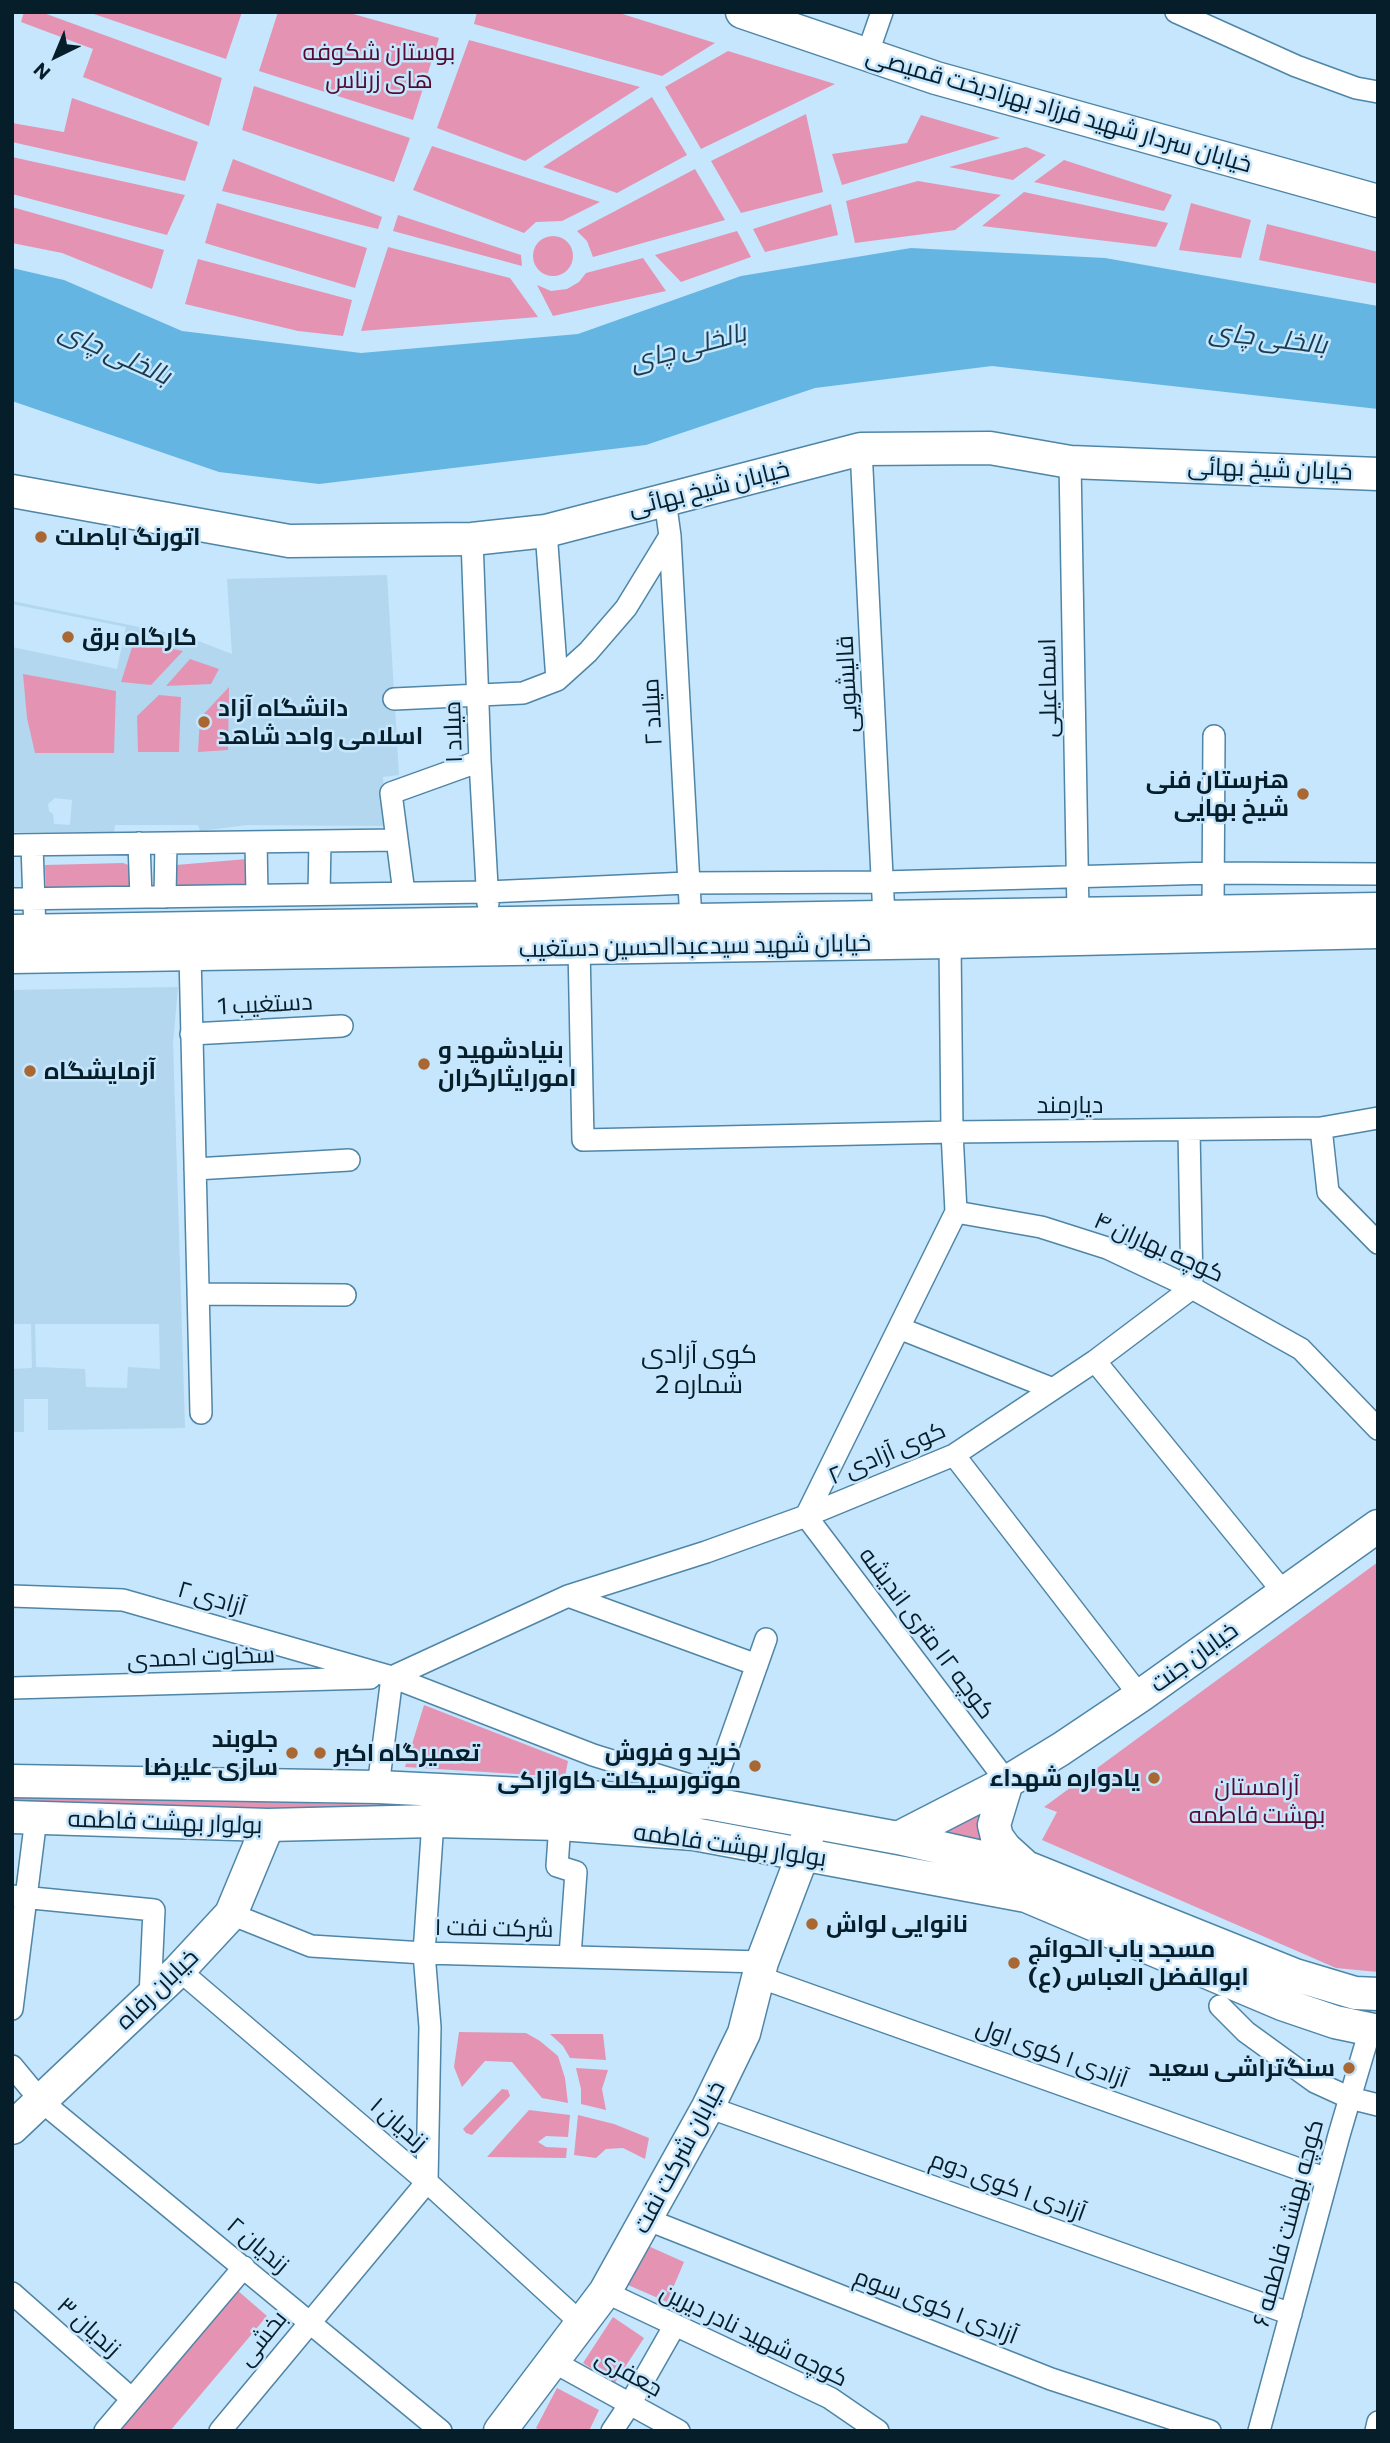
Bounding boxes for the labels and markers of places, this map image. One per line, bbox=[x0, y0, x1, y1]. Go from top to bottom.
place label: اتورنگ اباصلت bbox=[55, 523, 201, 551]
marker: اتورنگ اباصلت bbox=[33, 529, 49, 545]
place label: کارگاه برق bbox=[82, 623, 197, 651]
marker: کارگاه برق bbox=[60, 629, 76, 645]
place label: دانشگاه آزاد اسلامی واحد شاهد bbox=[218, 694, 423, 750]
marker: دانشگاه آزاد اسلامی واحد شاهد bbox=[196, 714, 212, 730]
place label: هنرستان فنی شیخ بهایی bbox=[1146, 766, 1289, 822]
marker: هنرستان فنی شیخ بهایی bbox=[1295, 786, 1311, 802]
place label: بنیادشهید و امورایثارگران bbox=[438, 1036, 577, 1092]
marker: بنیادشهید و امورایثارگران bbox=[416, 1056, 432, 1072]
place label: آزمایشگاه bbox=[44, 1057, 156, 1085]
marker: آزمایشگاه bbox=[22, 1063, 38, 1079]
place label: جلوبند سازی علیرضا bbox=[144, 1725, 278, 1781]
place label: خرید و فروش موتورسیکلت کاوازاکی bbox=[497, 1738, 741, 1794]
place label: تعمیرگاه اکبر bbox=[334, 1739, 480, 1767]
marker: جلوبند سازی علیرضا bbox=[284, 1745, 300, 1761]
marker: تعمیرگاه اکبر bbox=[312, 1745, 328, 1761]
marker: خرید و فروش موتورسیکلت کاوازاکی bbox=[747, 1758, 763, 1774]
place label: یادواره شهداء bbox=[989, 1764, 1140, 1792]
marker: یادواره شهداء bbox=[1146, 1770, 1162, 1786]
place label: نانوایی لواش bbox=[826, 1910, 968, 1938]
marker: نانوایی لواش bbox=[804, 1916, 820, 1932]
place label: مسجد باب الحوائج ابوالفضل العباس (ع) bbox=[1028, 1935, 1249, 1991]
marker: مسجد باب الحوائج ابوالفضل العباس (ع) bbox=[1006, 1955, 1022, 1971]
place label: سنگ‌تراشی سعید bbox=[1148, 2054, 1335, 2082]
marker: سنگ‌تراشی سعید bbox=[1341, 2060, 1357, 2076]

